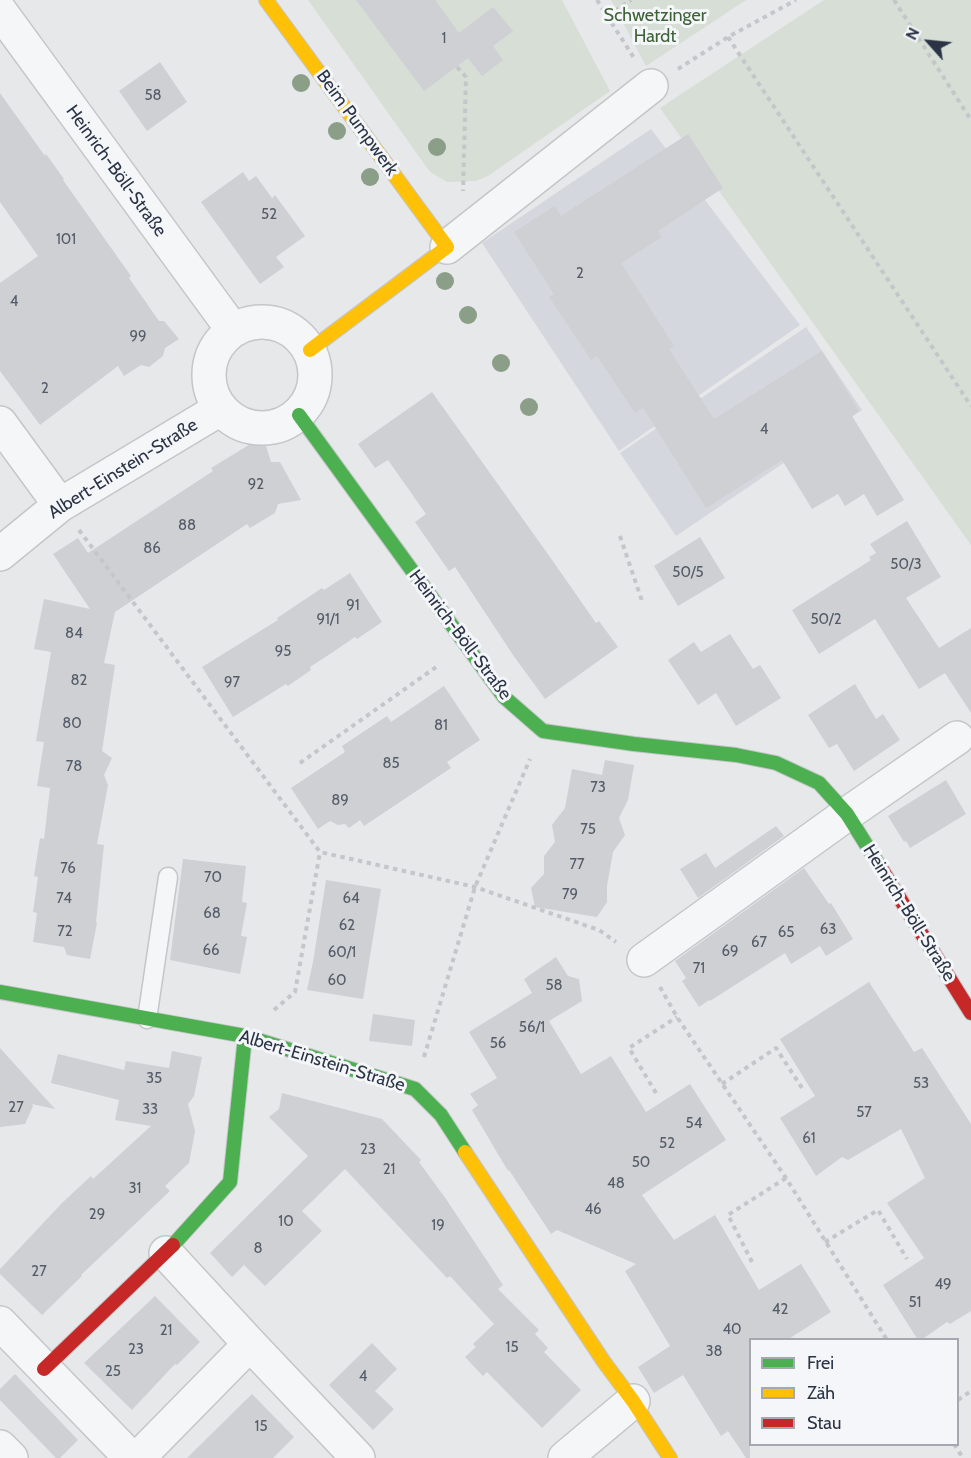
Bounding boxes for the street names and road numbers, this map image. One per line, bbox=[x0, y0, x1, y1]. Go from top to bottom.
street label: Beim Pumpwerk bbox=[312, 66, 402, 180]
street label: Heinrich-Böll-Straße bbox=[61, 101, 171, 241]
street label: Albert-Einstein-Straße bbox=[44, 414, 202, 524]
street label: Heinrich-Böll-Straße bbox=[404, 566, 516, 704]
street label: Heinrich-Böll-Straße bbox=[858, 841, 960, 985]
street label: Albert-Einstein-Straße bbox=[237, 1026, 407, 1096]

